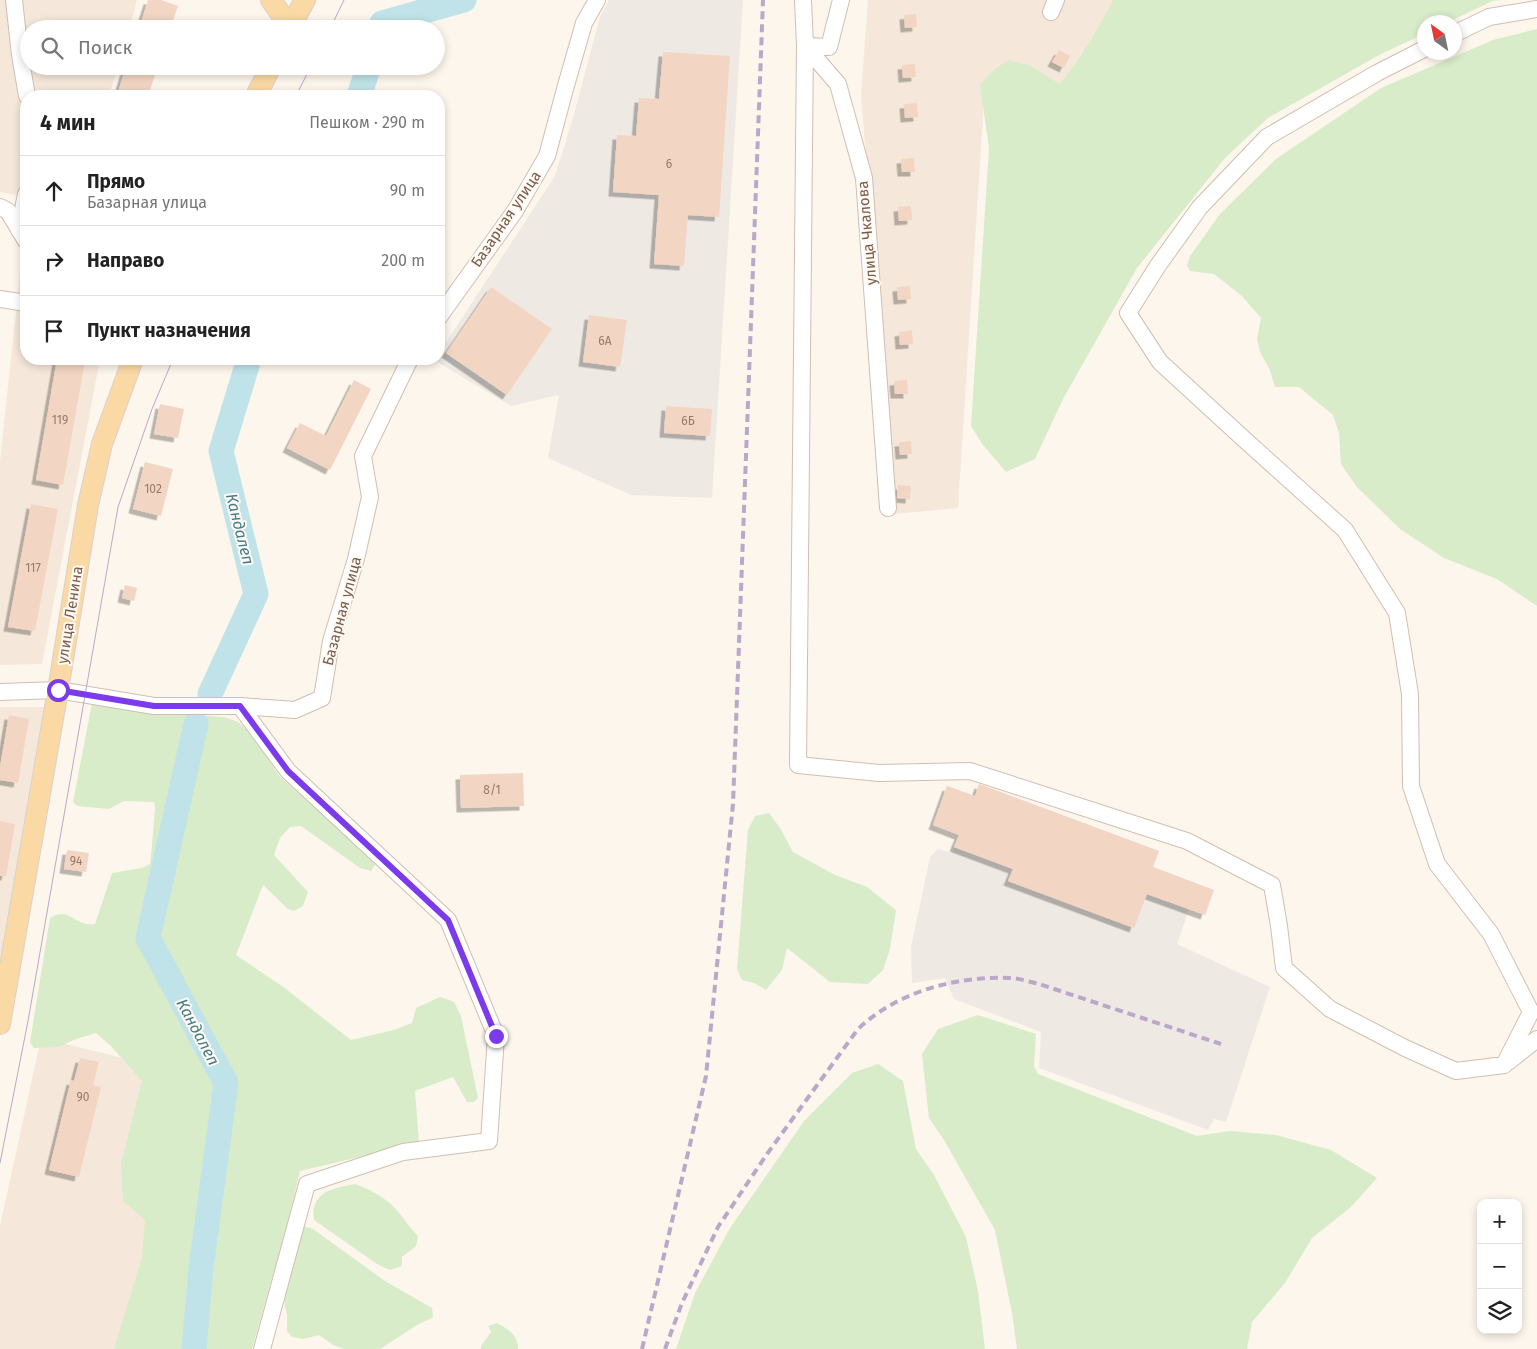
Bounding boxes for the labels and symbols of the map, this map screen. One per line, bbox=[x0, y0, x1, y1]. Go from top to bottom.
north arrow bbox=[1417, 15, 1462, 60]
house number: 6 bbox=[666, 157, 672, 171]
street label: Базарная улица bbox=[467, 167, 545, 271]
street label: улица Чкалова bbox=[853, 180, 881, 286]
house number: 6А bbox=[598, 334, 612, 348]
house number: 119 bbox=[52, 413, 68, 427]
house number: 6Б bbox=[681, 414, 695, 428]
house number: 102 bbox=[144, 482, 162, 496]
water label: Кандалеп bbox=[222, 491, 258, 567]
street label: Базарная улица bbox=[319, 554, 365, 668]
house number: 117 bbox=[25, 561, 41, 575]
street label: улица Ленина bbox=[53, 565, 87, 665]
route start bbox=[47, 679, 70, 702]
house number: 8/1 bbox=[483, 783, 501, 797]
house number: 94 bbox=[70, 854, 83, 868]
water label: Кандалеп bbox=[173, 995, 223, 1069]
route end bbox=[485, 1025, 508, 1048]
house number: 90 bbox=[77, 1090, 90, 1104]

